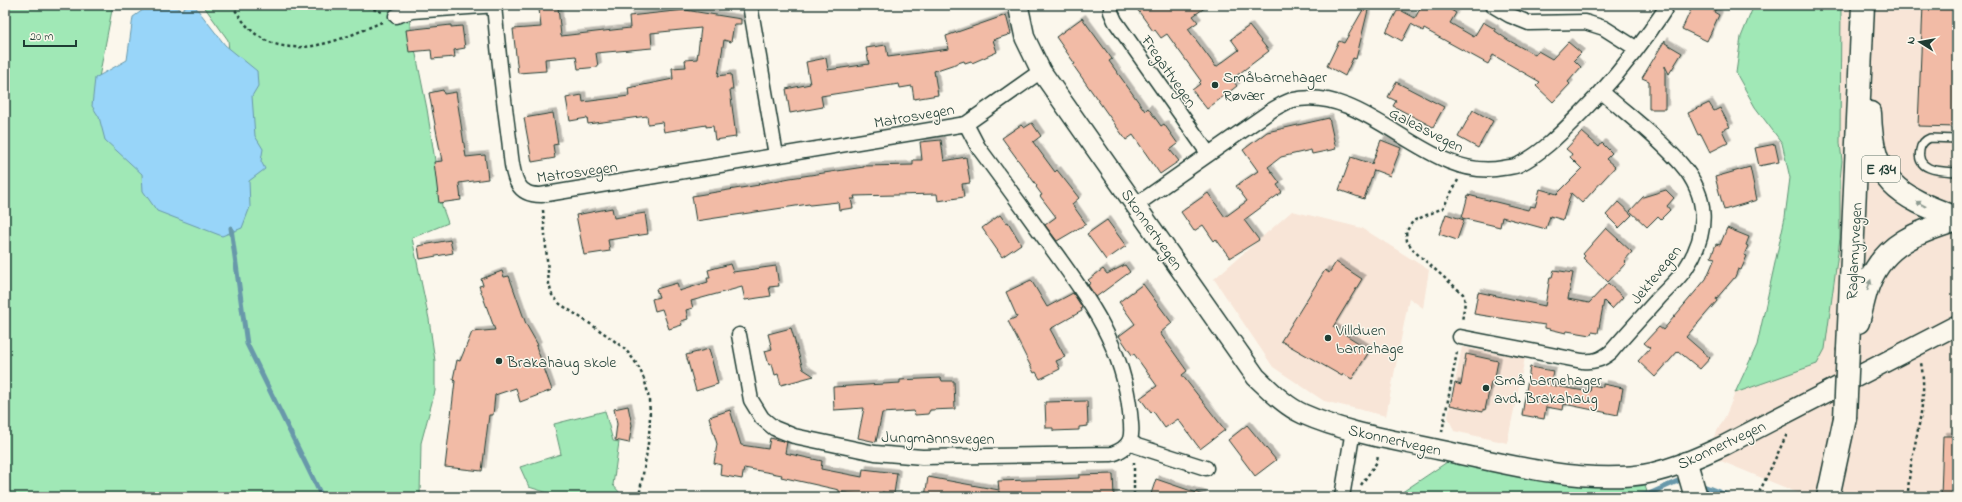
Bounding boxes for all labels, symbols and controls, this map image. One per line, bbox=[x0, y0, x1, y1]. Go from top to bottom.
scale bar bbox=[24, 22, 76, 48]
north arrow bbox=[1900, 22, 1940, 62]
text: 20 m bbox=[30, 28, 53, 46]
street label: Fregattvegen bbox=[1134, 30, 1202, 113]
text: N bbox=[1903, 35, 1920, 45]
place label: Småbarnehager Røvær bbox=[1223, 66, 1327, 108]
marker: Småbarnehager Røvær bbox=[1210, 80, 1220, 90]
street label: Matrosvegen bbox=[872, 98, 957, 136]
street label: Galeasvegen bbox=[1384, 102, 1468, 160]
street label: Matrosvegen bbox=[535, 155, 619, 191]
road number: E 134 bbox=[1862, 156, 1900, 182]
street label: Skonnertvegen bbox=[1114, 184, 1188, 276]
one-way arrow bbox=[1915, 201, 1927, 207]
street label: Raglamyrvegen bbox=[1840, 202, 1870, 301]
street label: Jektevegen bbox=[1625, 240, 1688, 310]
one-way arrow bbox=[1866, 279, 1872, 291]
place label: Villduen barnehage bbox=[1335, 319, 1405, 361]
marker: Villduen barnehage bbox=[1323, 333, 1333, 343]
place label: Brakahaug skole bbox=[506, 351, 617, 375]
marker: Brakahaug skole bbox=[494, 356, 504, 366]
place label: Små barnehager avd. Brakahaug bbox=[1494, 369, 1602, 411]
marker: Små barnehager avd. Brakahaug bbox=[1481, 383, 1491, 393]
street label: Skonnertvegen bbox=[1674, 415, 1770, 477]
street label: Skonnertvegen bbox=[1346, 419, 1444, 463]
street label: Jungmannsvegen bbox=[881, 426, 995, 452]

